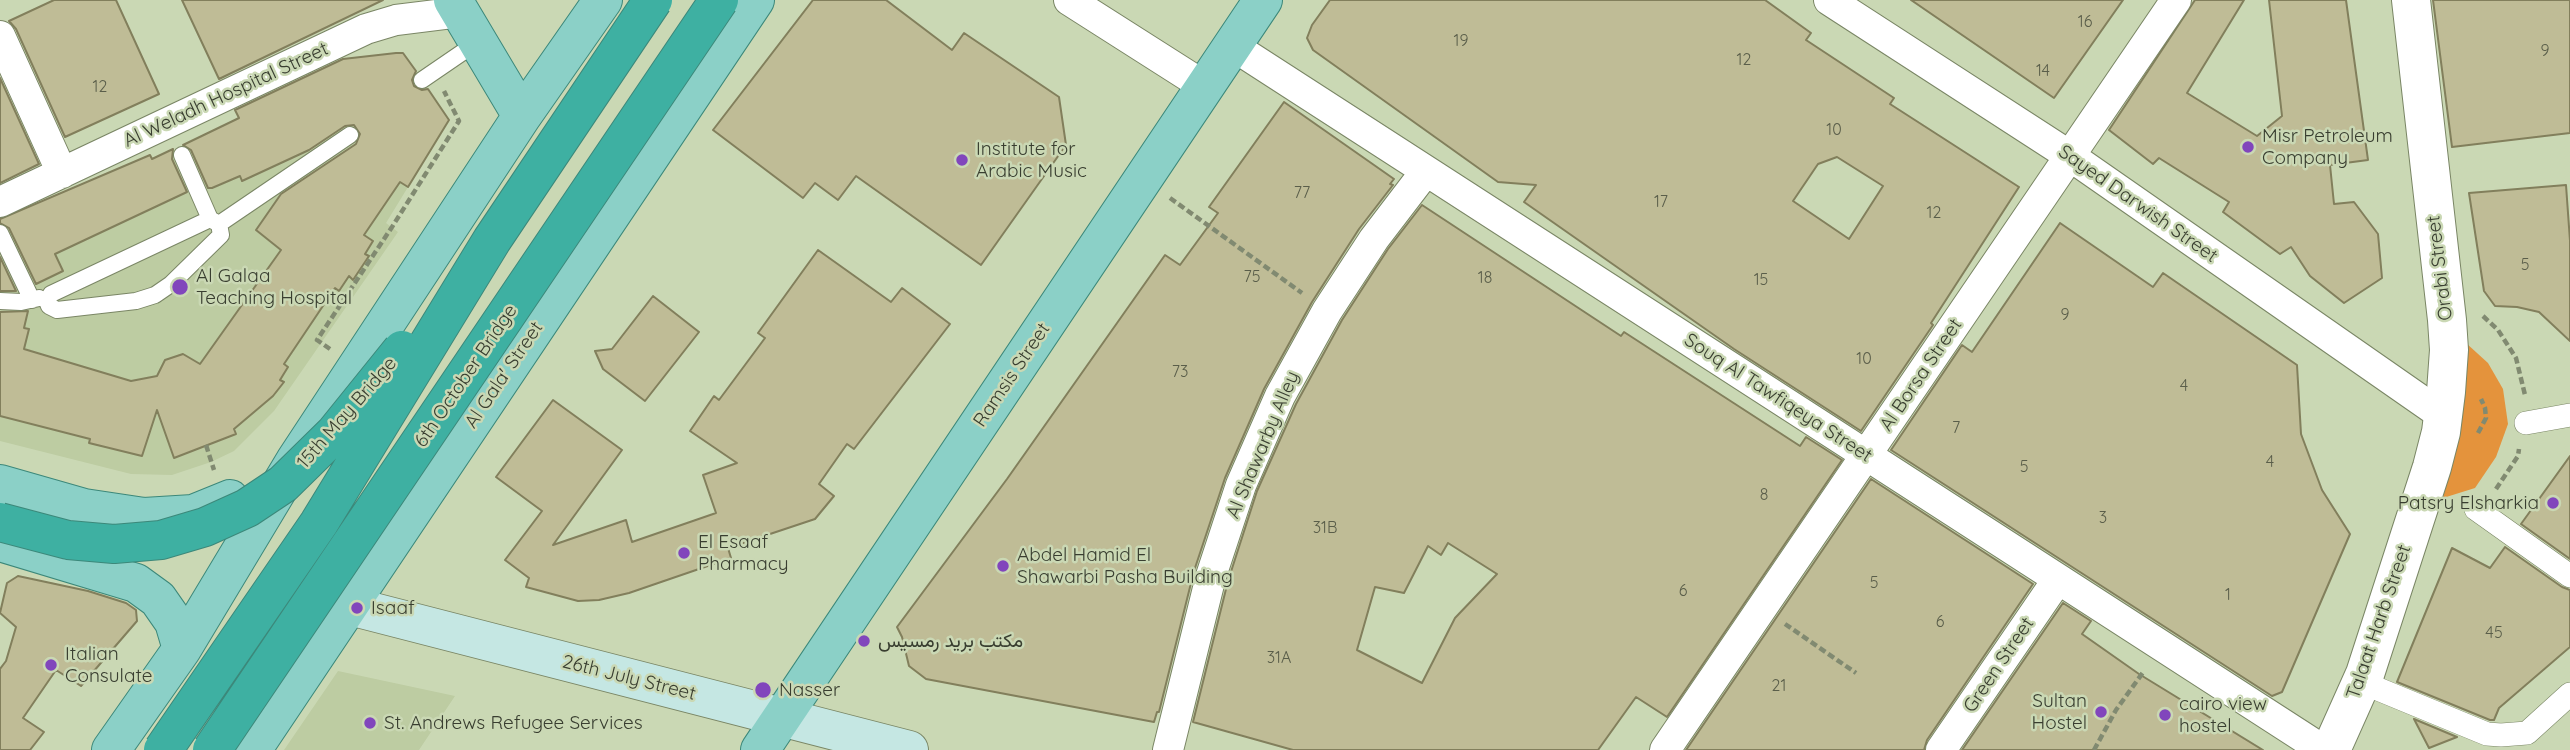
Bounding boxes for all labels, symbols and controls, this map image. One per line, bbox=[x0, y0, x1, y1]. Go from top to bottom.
house number: 16 bbox=[2078, 12, 2092, 32]
house number: 19 bbox=[1454, 31, 1468, 51]
street label: Al Weladh Hospital Street bbox=[120, 38, 332, 152]
house number: 9 bbox=[2541, 41, 2549, 61]
house number: 12 bbox=[1737, 50, 1751, 70]
house number: 14 bbox=[2036, 61, 2050, 81]
house number: 12 bbox=[93, 77, 107, 97]
house number: 10 bbox=[1826, 120, 1842, 140]
place label: Misr Petroleum Company bbox=[2262, 125, 2393, 169]
place label: Institute for Arabic Music bbox=[976, 138, 1087, 182]
marker: Misr Petroleum Company bbox=[2240, 139, 2256, 155]
street label: Sayed Darwish Street bbox=[2054, 140, 2222, 268]
marker: Institute for Arabic Music bbox=[954, 152, 970, 168]
house number: 77 bbox=[1294, 183, 1310, 203]
house number: 17 bbox=[1654, 192, 1668, 212]
house number: 12 bbox=[1927, 203, 1941, 223]
street label: Orabi Street bbox=[2422, 214, 2458, 322]
house number: 5 bbox=[2521, 255, 2529, 275]
place label: Al Galaa Teaching Hospital bbox=[196, 265, 352, 309]
house number: 75 bbox=[1244, 267, 1260, 287]
house number: 18 bbox=[1478, 268, 1492, 288]
house number: 15 bbox=[1754, 270, 1768, 290]
marker: Al Galaa Teaching Hospital bbox=[170, 277, 190, 297]
street label: 6th October Bridge bbox=[410, 300, 522, 452]
house number: 9 bbox=[2061, 305, 2069, 325]
street label: Al Borsa Street bbox=[1875, 314, 1967, 436]
street label: Al Gala' Street bbox=[460, 317, 548, 433]
street label: Ramsis Street bbox=[969, 319, 1055, 431]
street label: Souq Al Tawfiqeya Street bbox=[1680, 329, 1876, 467]
house number: 10 bbox=[1856, 349, 1872, 369]
street label: 15th May Bridge bbox=[292, 353, 402, 473]
house number: 73 bbox=[1172, 362, 1188, 382]
street label: Al Shawarby Alley bbox=[1222, 368, 1304, 522]
house number: 4 bbox=[2180, 376, 2188, 396]
house number: 7 bbox=[1952, 418, 1960, 438]
house number: 4 bbox=[2266, 452, 2274, 472]
house number: 5 bbox=[2020, 457, 2028, 477]
house number: 8 bbox=[1760, 485, 1768, 505]
place label: Patsry Elsharkia bbox=[2398, 492, 2539, 514]
marker: Patsry Elsharkia bbox=[2545, 495, 2561, 511]
house number: 3 bbox=[2099, 508, 2107, 528]
house number: 31B bbox=[1313, 518, 1337, 538]
place label: El Esaaf Pharmacy bbox=[698, 531, 788, 575]
street label: Talaat Harb Street bbox=[2342, 542, 2416, 702]
place label: Abdel Hamid El Shawarbi Pasha Building bbox=[1017, 544, 1233, 588]
marker: El Esaaf Pharmacy bbox=[676, 545, 692, 561]
marker: Abdel Hamid El Shawarbi Pasha Building bbox=[995, 558, 1011, 574]
house number: 5 bbox=[1870, 573, 1878, 593]
house number: 6 bbox=[1679, 581, 1687, 601]
house number: 1 bbox=[2225, 585, 2231, 605]
place label: Isaaf bbox=[371, 597, 415, 619]
marker: Isaaf bbox=[349, 600, 365, 616]
house number: 6 bbox=[1936, 612, 1944, 632]
street label: Green Street bbox=[1959, 613, 2039, 717]
house number: 45 bbox=[2485, 623, 2503, 643]
place label: مكتب بريد رمسيس bbox=[878, 630, 1023, 652]
marker: مكتب بريد رمسيس bbox=[856, 633, 872, 649]
place label: Italian Consulate bbox=[65, 643, 153, 687]
house number: 31A bbox=[1267, 648, 1291, 668]
street label: 26th July Street bbox=[560, 650, 698, 706]
marker: Italian Consulate bbox=[43, 657, 59, 673]
house number: 21 bbox=[1772, 676, 1786, 696]
place label: Nasser bbox=[779, 679, 840, 701]
marker: Nasser bbox=[753, 680, 773, 700]
place label: Sultan Hostel bbox=[2031, 690, 2087, 734]
place label: cairo view hostel bbox=[2179, 693, 2267, 737]
marker: Sultan Hostel bbox=[2093, 704, 2109, 720]
marker: cairo view hostel bbox=[2157, 707, 2173, 723]
place label: St. Andrews Refugee Services bbox=[384, 712, 643, 734]
marker: St. Andrews Refugee Services bbox=[362, 715, 378, 731]

